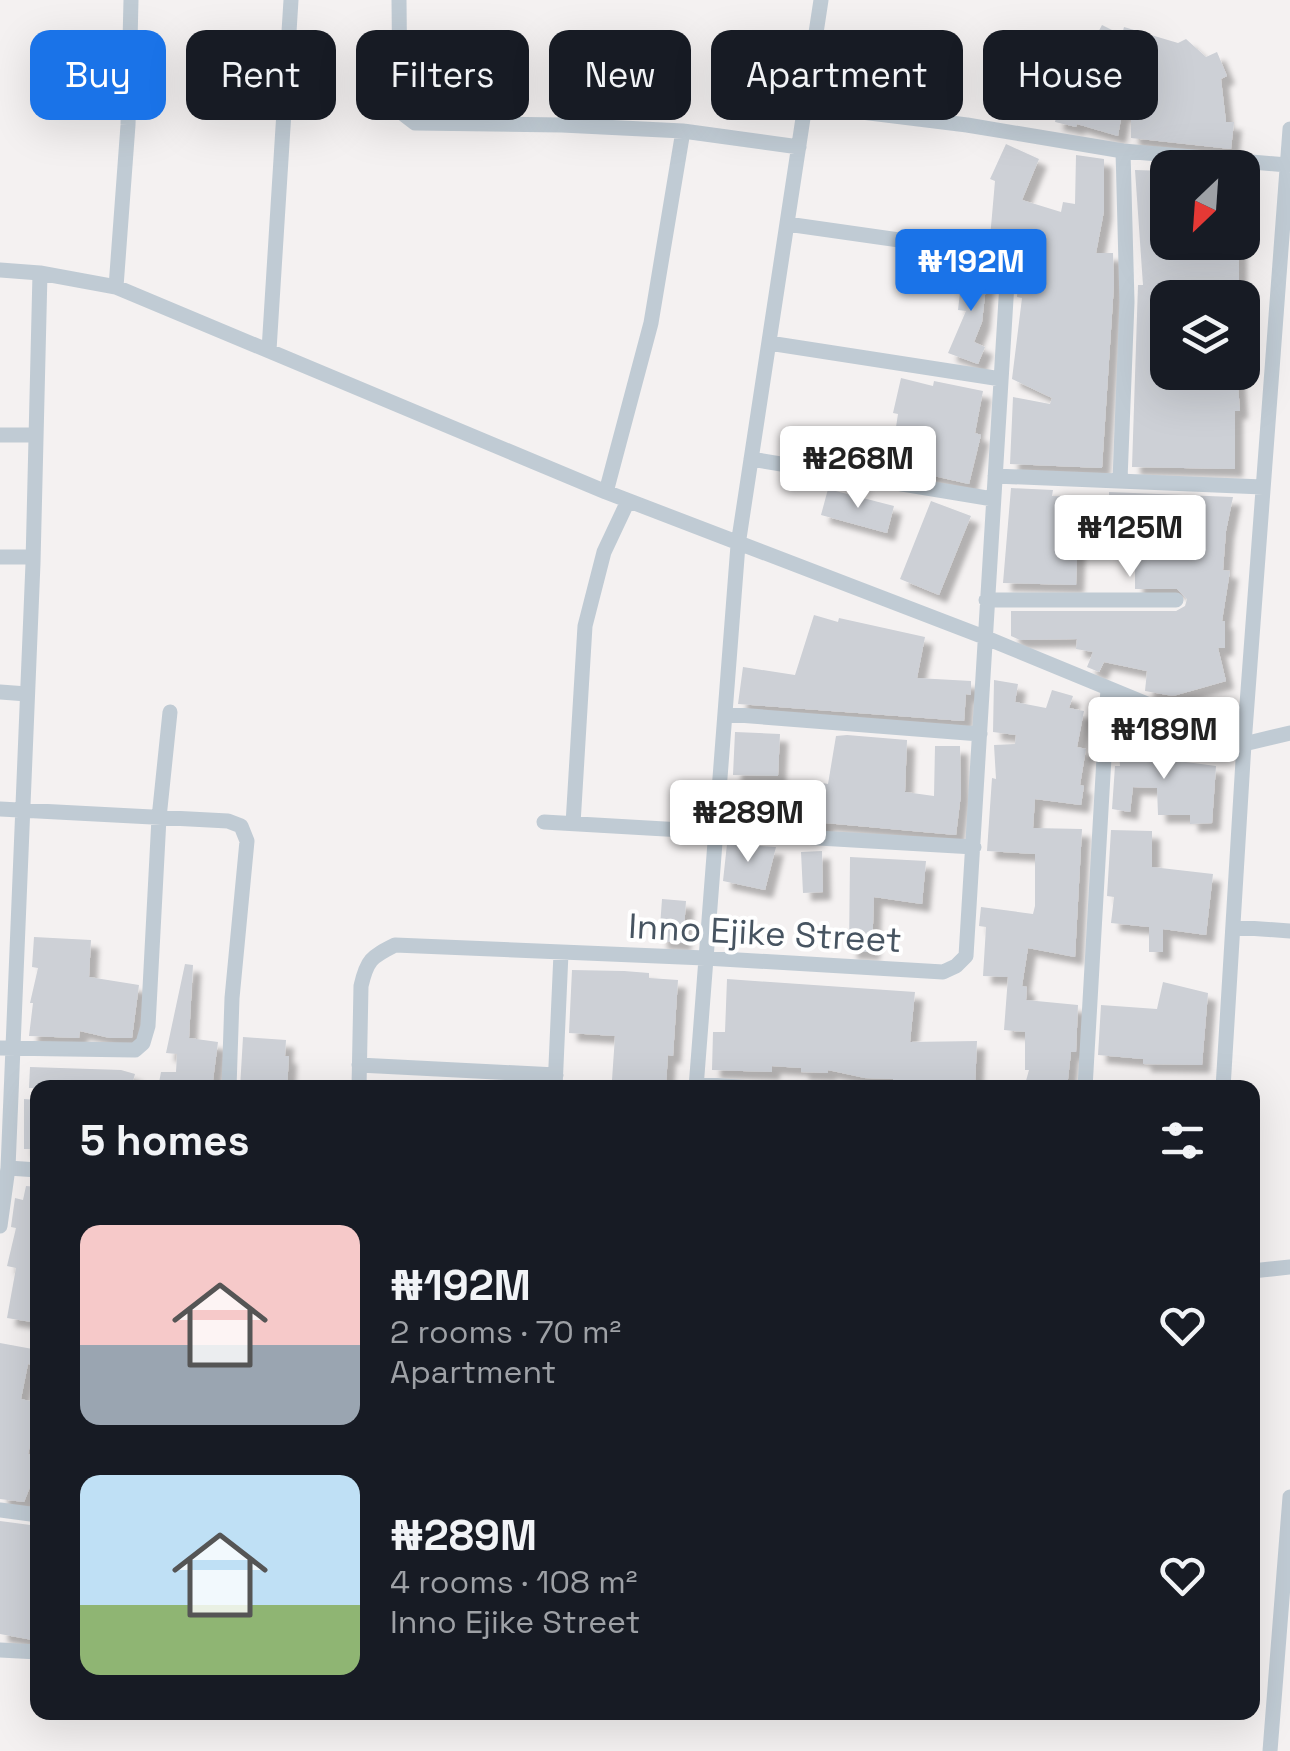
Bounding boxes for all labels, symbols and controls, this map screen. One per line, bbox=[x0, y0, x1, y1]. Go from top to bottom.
chip: Buy bbox=[30, 30, 166, 120]
chip: Rent bbox=[186, 30, 336, 120]
chip: Filters bbox=[356, 30, 529, 120]
chip: New bbox=[549, 30, 691, 120]
chip: Apartment bbox=[711, 30, 963, 120]
chip: House bbox=[983, 30, 1158, 120]
north arrow bbox=[1150, 150, 1260, 260]
map controls bbox=[1150, 150, 1260, 390]
pin: ₦192M bbox=[901, 229, 1041, 314]
text: ₦192M bbox=[917, 241, 1025, 281]
button: layers bbox=[1150, 280, 1260, 390]
pin: ₦268M bbox=[788, 426, 928, 511]
text: ₦268M bbox=[802, 438, 914, 478]
pin: ₦125M bbox=[1060, 495, 1200, 580]
text: ₦125M bbox=[1077, 507, 1183, 547]
pin: ₦189M bbox=[1094, 697, 1234, 782]
text: ₦189M bbox=[1110, 709, 1218, 749]
pin: ₦289M bbox=[678, 780, 818, 865]
text: ₦289M bbox=[692, 792, 804, 832]
street label: Inno Ejike Street bbox=[627, 904, 903, 962]
icon: filters bbox=[1155, 1113, 1210, 1168]
text: 5 homes bbox=[80, 1114, 250, 1167]
text: ₦192M bbox=[390, 1259, 531, 1312]
icon: home bbox=[160, 1265, 280, 1385]
icon: heart bbox=[1155, 1298, 1210, 1353]
text: 2 rooms · 70 m² bbox=[390, 1312, 621, 1352]
text: Apartment bbox=[390, 1352, 556, 1392]
text: ₦289M bbox=[390, 1509, 537, 1562]
icon: home bbox=[160, 1515, 280, 1635]
icon: heart bbox=[1155, 1548, 1210, 1603]
text: 4 rooms · 108 m² bbox=[390, 1562, 637, 1602]
text: Inno Ejike Street bbox=[390, 1602, 640, 1642]

